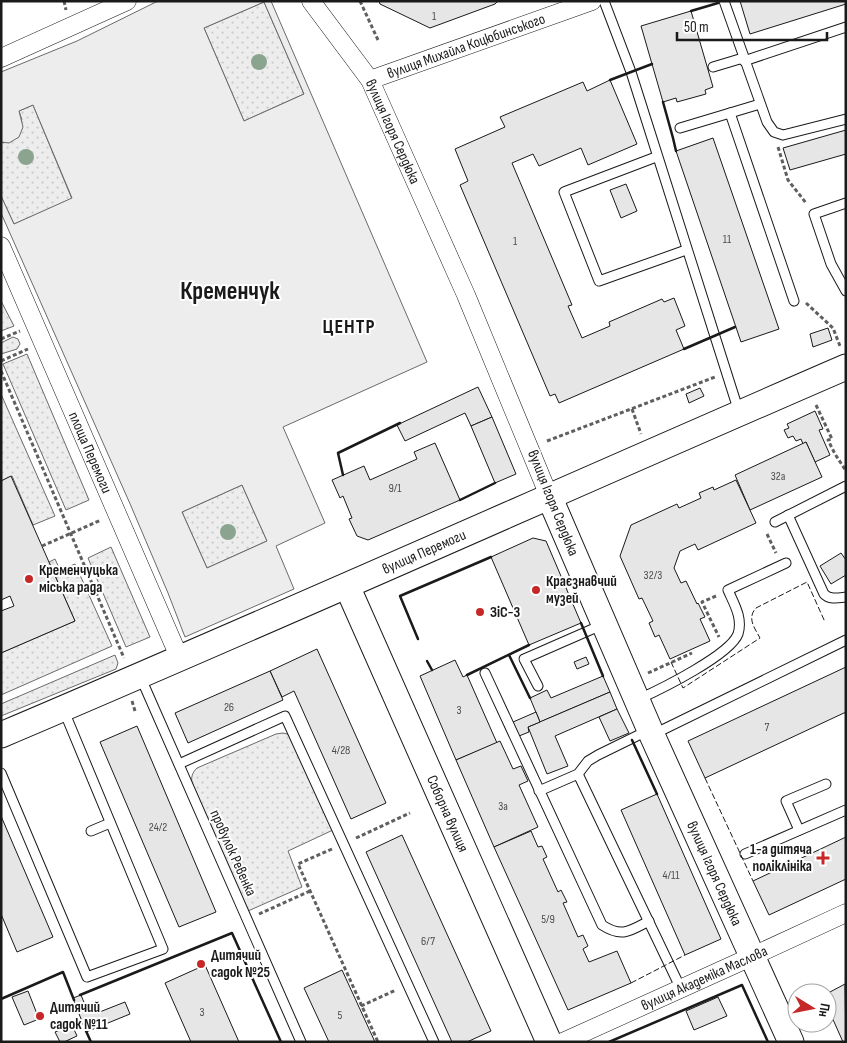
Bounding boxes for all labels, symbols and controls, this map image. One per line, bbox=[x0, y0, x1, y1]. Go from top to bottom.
street label: вулиця Михайла Коцюбинського bbox=[384, 9, 548, 83]
house number: 1 bbox=[432, 9, 437, 24]
scale bar bbox=[677, 10, 827, 42]
text: 50 m bbox=[684, 18, 709, 37]
street label: вулиця Ігоря Сердюка bbox=[361, 76, 425, 187]
house number: 11 bbox=[723, 232, 732, 247]
house number: 1 bbox=[513, 234, 518, 249]
district label: Кременчук bbox=[180, 276, 280, 307]
district label: ЦЕНТР bbox=[323, 315, 375, 339]
street label: площа Перемоги bbox=[64, 409, 117, 496]
street label: вулиця Ігоря Сердюка bbox=[523, 447, 583, 559]
house number: 32а bbox=[771, 469, 786, 484]
house number: 9/1 bbox=[388, 481, 402, 496]
street label: вулиця Перемоги bbox=[379, 525, 469, 578]
place label: Кременчуцька міська рада bbox=[39, 561, 118, 597]
house number: 32/3 bbox=[644, 568, 662, 583]
place label: Краєзнавчий музей bbox=[546, 572, 617, 608]
marker: Кременчуцька міська рада bbox=[23, 573, 35, 585]
marker: Краєзнавчий музей bbox=[530, 584, 542, 596]
place label: ЗіС-3 bbox=[490, 603, 520, 622]
marker: ЗіС-3 bbox=[474, 606, 486, 618]
house number: 26 bbox=[224, 700, 234, 715]
house number: 3 bbox=[456, 703, 462, 718]
house number: 7 bbox=[765, 720, 770, 735]
house number: 4/28 bbox=[332, 743, 350, 758]
street label: Соборна вулиця bbox=[423, 772, 473, 855]
house number: 3а bbox=[498, 799, 508, 814]
street label: провулок Ревенка bbox=[205, 807, 261, 899]
street label: вулиця Ігоря Сердюка bbox=[683, 818, 747, 929]
house number: 24/2 bbox=[149, 820, 167, 835]
place label: 1-а дитяча поліклініка bbox=[750, 840, 812, 876]
marker: 1-а дитяча поліклініка bbox=[816, 851, 830, 865]
house number: 4/11 bbox=[663, 868, 680, 883]
house number: 5/9 bbox=[541, 912, 555, 927]
house number: 6/7 bbox=[421, 934, 435, 949]
street label: вулиця Академіка Маслова bbox=[638, 941, 771, 1015]
place label: Дитячий садок №25 bbox=[211, 946, 270, 982]
marker: Дитячий садок №25 bbox=[195, 958, 207, 970]
north arrow bbox=[787, 983, 837, 1033]
place label: Дитячий садок №11 bbox=[50, 998, 108, 1034]
text: Пн bbox=[815, 1002, 834, 1018]
house number: 3 bbox=[199, 1005, 205, 1020]
house number: 5 bbox=[338, 1008, 343, 1023]
marker: Дитячий садок №11 bbox=[34, 1010, 46, 1022]

